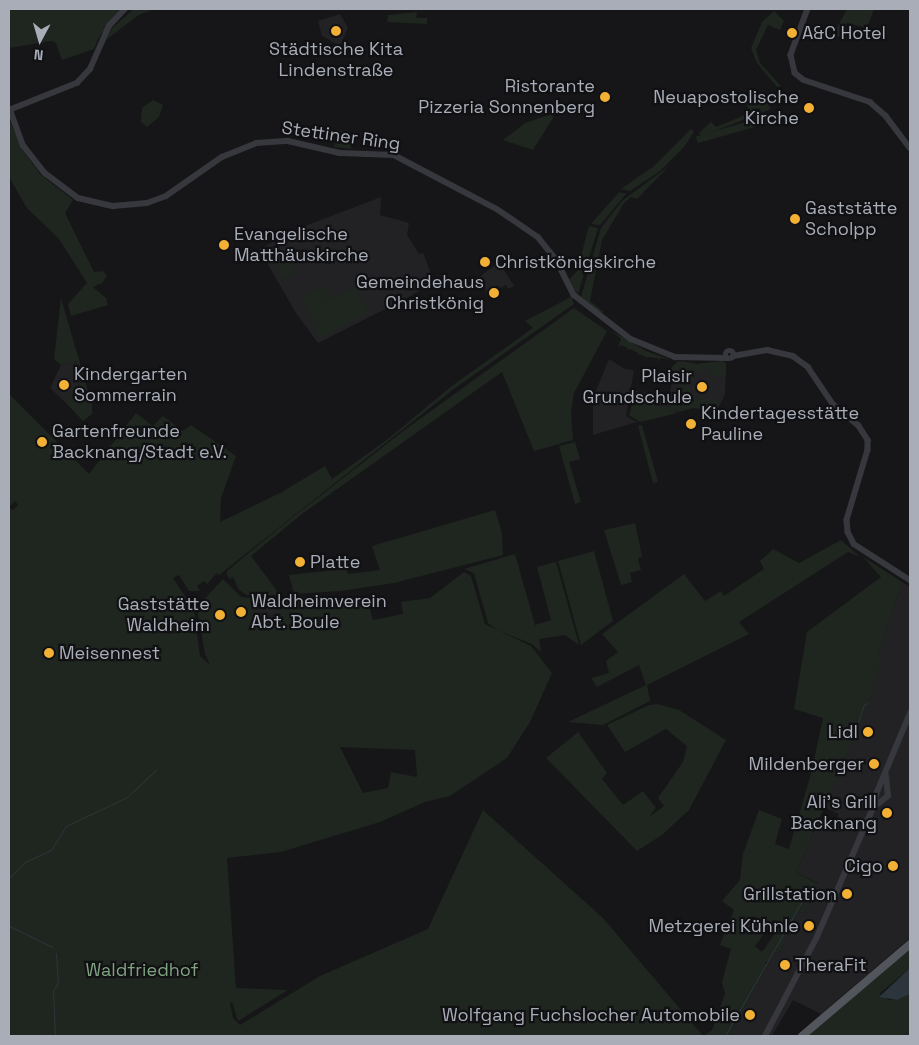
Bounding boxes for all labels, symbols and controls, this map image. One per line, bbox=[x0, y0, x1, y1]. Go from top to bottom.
north arrow bbox=[15, 15, 65, 65]
place label: A&C Hotel bbox=[802, 22, 886, 44]
marker: Städtische Kita Lindenstraße bbox=[330, 25, 342, 37]
marker: A&C Hotel bbox=[786, 27, 798, 39]
place label: Städtische Kita Lindenstraße bbox=[269, 39, 403, 82]
text: N bbox=[33, 45, 44, 64]
place label: Ristorante Pizzeria Sonnenberg bbox=[418, 76, 595, 118]
place label: Neuapostolische Kirche bbox=[653, 87, 799, 130]
marker: Ristorante Pizzeria Sonnenberg bbox=[599, 91, 611, 103]
marker: Neuapostolische Kirche bbox=[803, 102, 815, 114]
street label: Stettiner Ring bbox=[280, 117, 402, 155]
place label: Gaststätte Scholpp bbox=[805, 198, 897, 240]
marker: Gaststätte Scholpp bbox=[789, 213, 801, 225]
place label: Evangelische Matthäuskirche bbox=[234, 224, 369, 266]
marker: Evangelische Matthäuskirche bbox=[218, 239, 230, 251]
place label: Christkönigskirche bbox=[495, 251, 656, 273]
marker: Christkönigskirche bbox=[479, 256, 491, 268]
place label: Gemeindehaus Christkönig bbox=[356, 272, 484, 314]
marker: Gemeindehaus Christkönig bbox=[488, 287, 500, 299]
place label: Kindergarten Sommerrain bbox=[74, 364, 187, 406]
place label: Plaisir Grundschule bbox=[582, 366, 692, 408]
marker: Kindergarten Sommerrain bbox=[58, 379, 70, 391]
marker: Plaisir Grundschule bbox=[696, 381, 708, 393]
place label: Kindertagesstätte Pauline bbox=[701, 403, 859, 446]
marker: Kindertagesstätte Pauline bbox=[685, 418, 697, 430]
place label: Gartenfreunde Backnang/Stadt e.V. bbox=[52, 421, 227, 464]
marker: Gartenfreunde Backnang/Stadt e.V. bbox=[36, 436, 48, 448]
place label: Platte bbox=[310, 551, 360, 573]
marker: Platte bbox=[294, 556, 306, 568]
place label: Waldheimverein Abt. Boule bbox=[251, 591, 387, 634]
place label: Gaststätte Waldheim bbox=[118, 594, 210, 636]
marker: Waldheimverein Abt. Boule bbox=[235, 606, 247, 618]
marker: Gaststätte Waldheim bbox=[214, 609, 226, 621]
place label: Meisennest bbox=[59, 642, 160, 664]
marker: Meisennest bbox=[43, 647, 55, 659]
place label: Lidl bbox=[828, 721, 858, 743]
marker: Lidl bbox=[862, 726, 874, 738]
place label: Mildenberger bbox=[749, 753, 864, 775]
marker: Mildenberger bbox=[868, 758, 880, 770]
place label: Ali's Grill Backnang bbox=[791, 792, 877, 834]
marker: Ali's Grill Backnang bbox=[881, 807, 893, 819]
place label: Cigo bbox=[844, 855, 883, 877]
marker: Cigo bbox=[887, 860, 899, 872]
place label: Grillstation bbox=[743, 883, 837, 905]
marker: Grillstation bbox=[841, 888, 853, 900]
place label: Metzgerei Kühnle bbox=[648, 915, 799, 937]
marker: Metzgerei Kühnle bbox=[803, 920, 815, 932]
place label: TheraFit bbox=[795, 954, 867, 976]
park label: Waldfriedhof bbox=[85, 959, 199, 981]
marker: TheraFit bbox=[779, 959, 791, 971]
place label: Wolfgang Fuchslocher Automobile bbox=[442, 1004, 740, 1026]
marker: Wolfgang Fuchslocher Automobile bbox=[744, 1009, 756, 1021]

